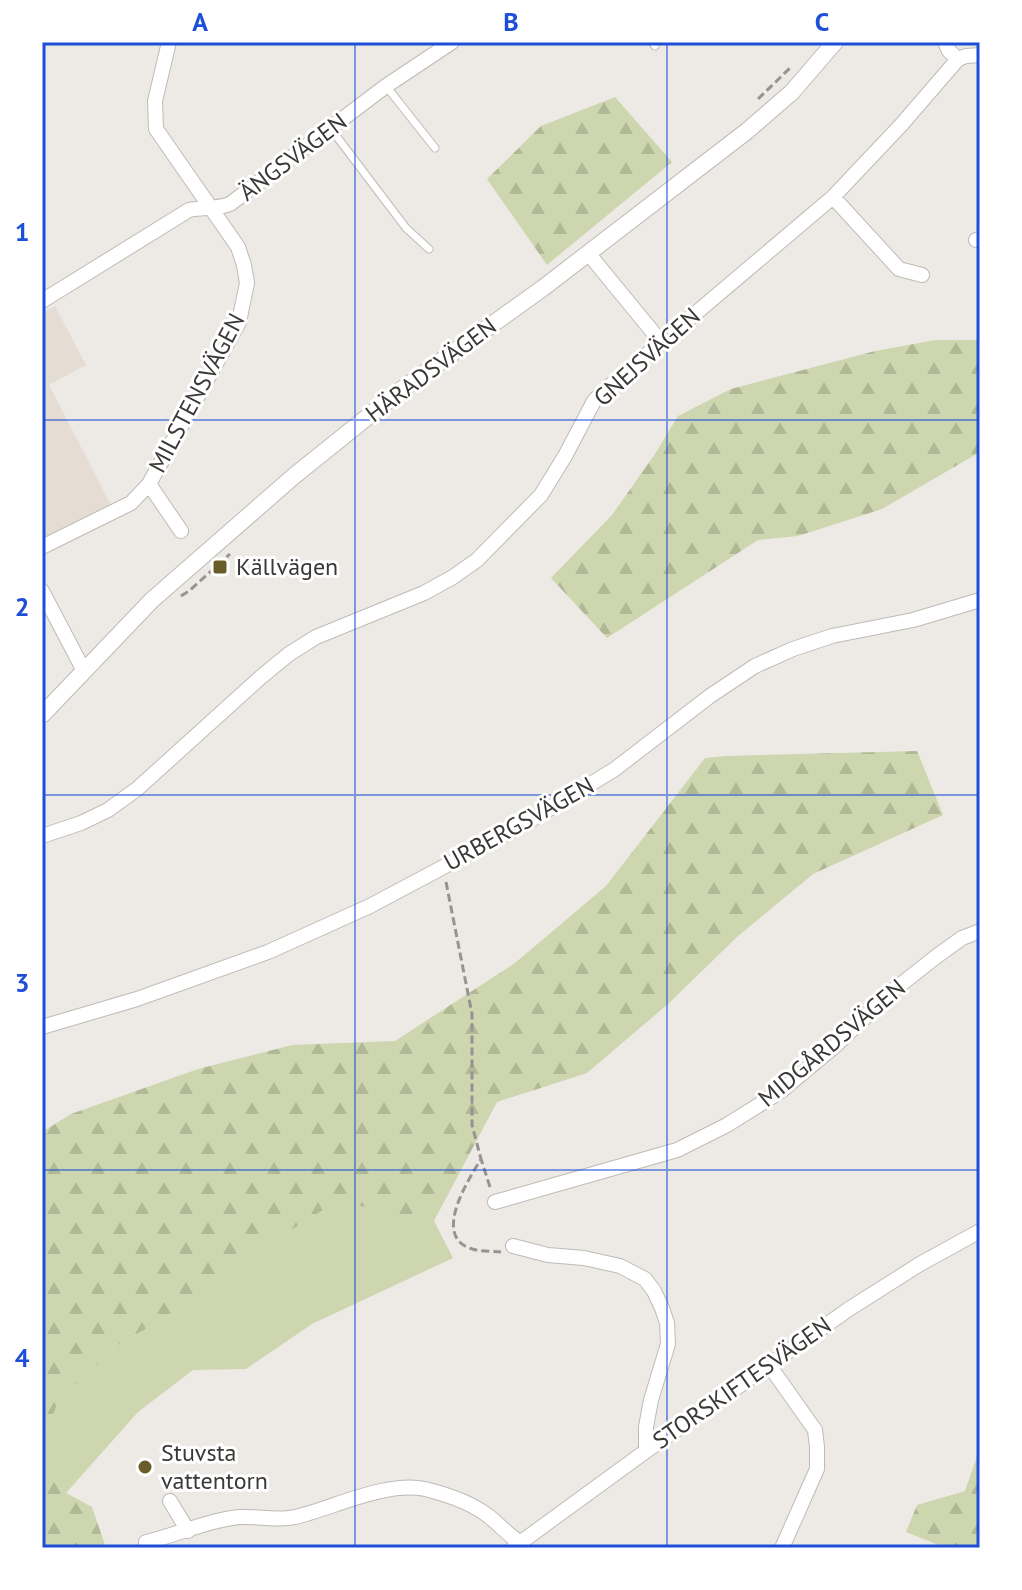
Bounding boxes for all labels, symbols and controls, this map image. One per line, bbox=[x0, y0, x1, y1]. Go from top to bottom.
text: A bbox=[192, 5, 208, 38]
text: B bbox=[503, 5, 519, 38]
text: C bbox=[815, 5, 829, 38]
street label: ÄNGSVÄGEN bbox=[233, 106, 353, 207]
text: 1 bbox=[15, 215, 29, 248]
street label: GNEJSVÄGEN bbox=[587, 301, 707, 413]
street label: MILSTENSVÄGEN bbox=[142, 308, 252, 478]
street label: HÄRADSVÄGEN bbox=[359, 310, 502, 429]
place label: Källvägen bbox=[236, 551, 338, 582]
marker: Källvägen bbox=[211, 558, 229, 576]
text: 2 bbox=[15, 590, 29, 623]
street label: URBERGSVÄGEN bbox=[438, 769, 599, 878]
text: 3 bbox=[15, 966, 29, 999]
street label: MIDGÅRDSVÄGEN bbox=[752, 972, 912, 1113]
street label: STORSKIFTESVÄGEN bbox=[646, 1309, 837, 1456]
text: 4 bbox=[15, 1341, 30, 1374]
place label: Stuvsta vattentorn bbox=[161, 1437, 268, 1496]
marker: Stuvsta vattentorn bbox=[136, 1458, 154, 1476]

